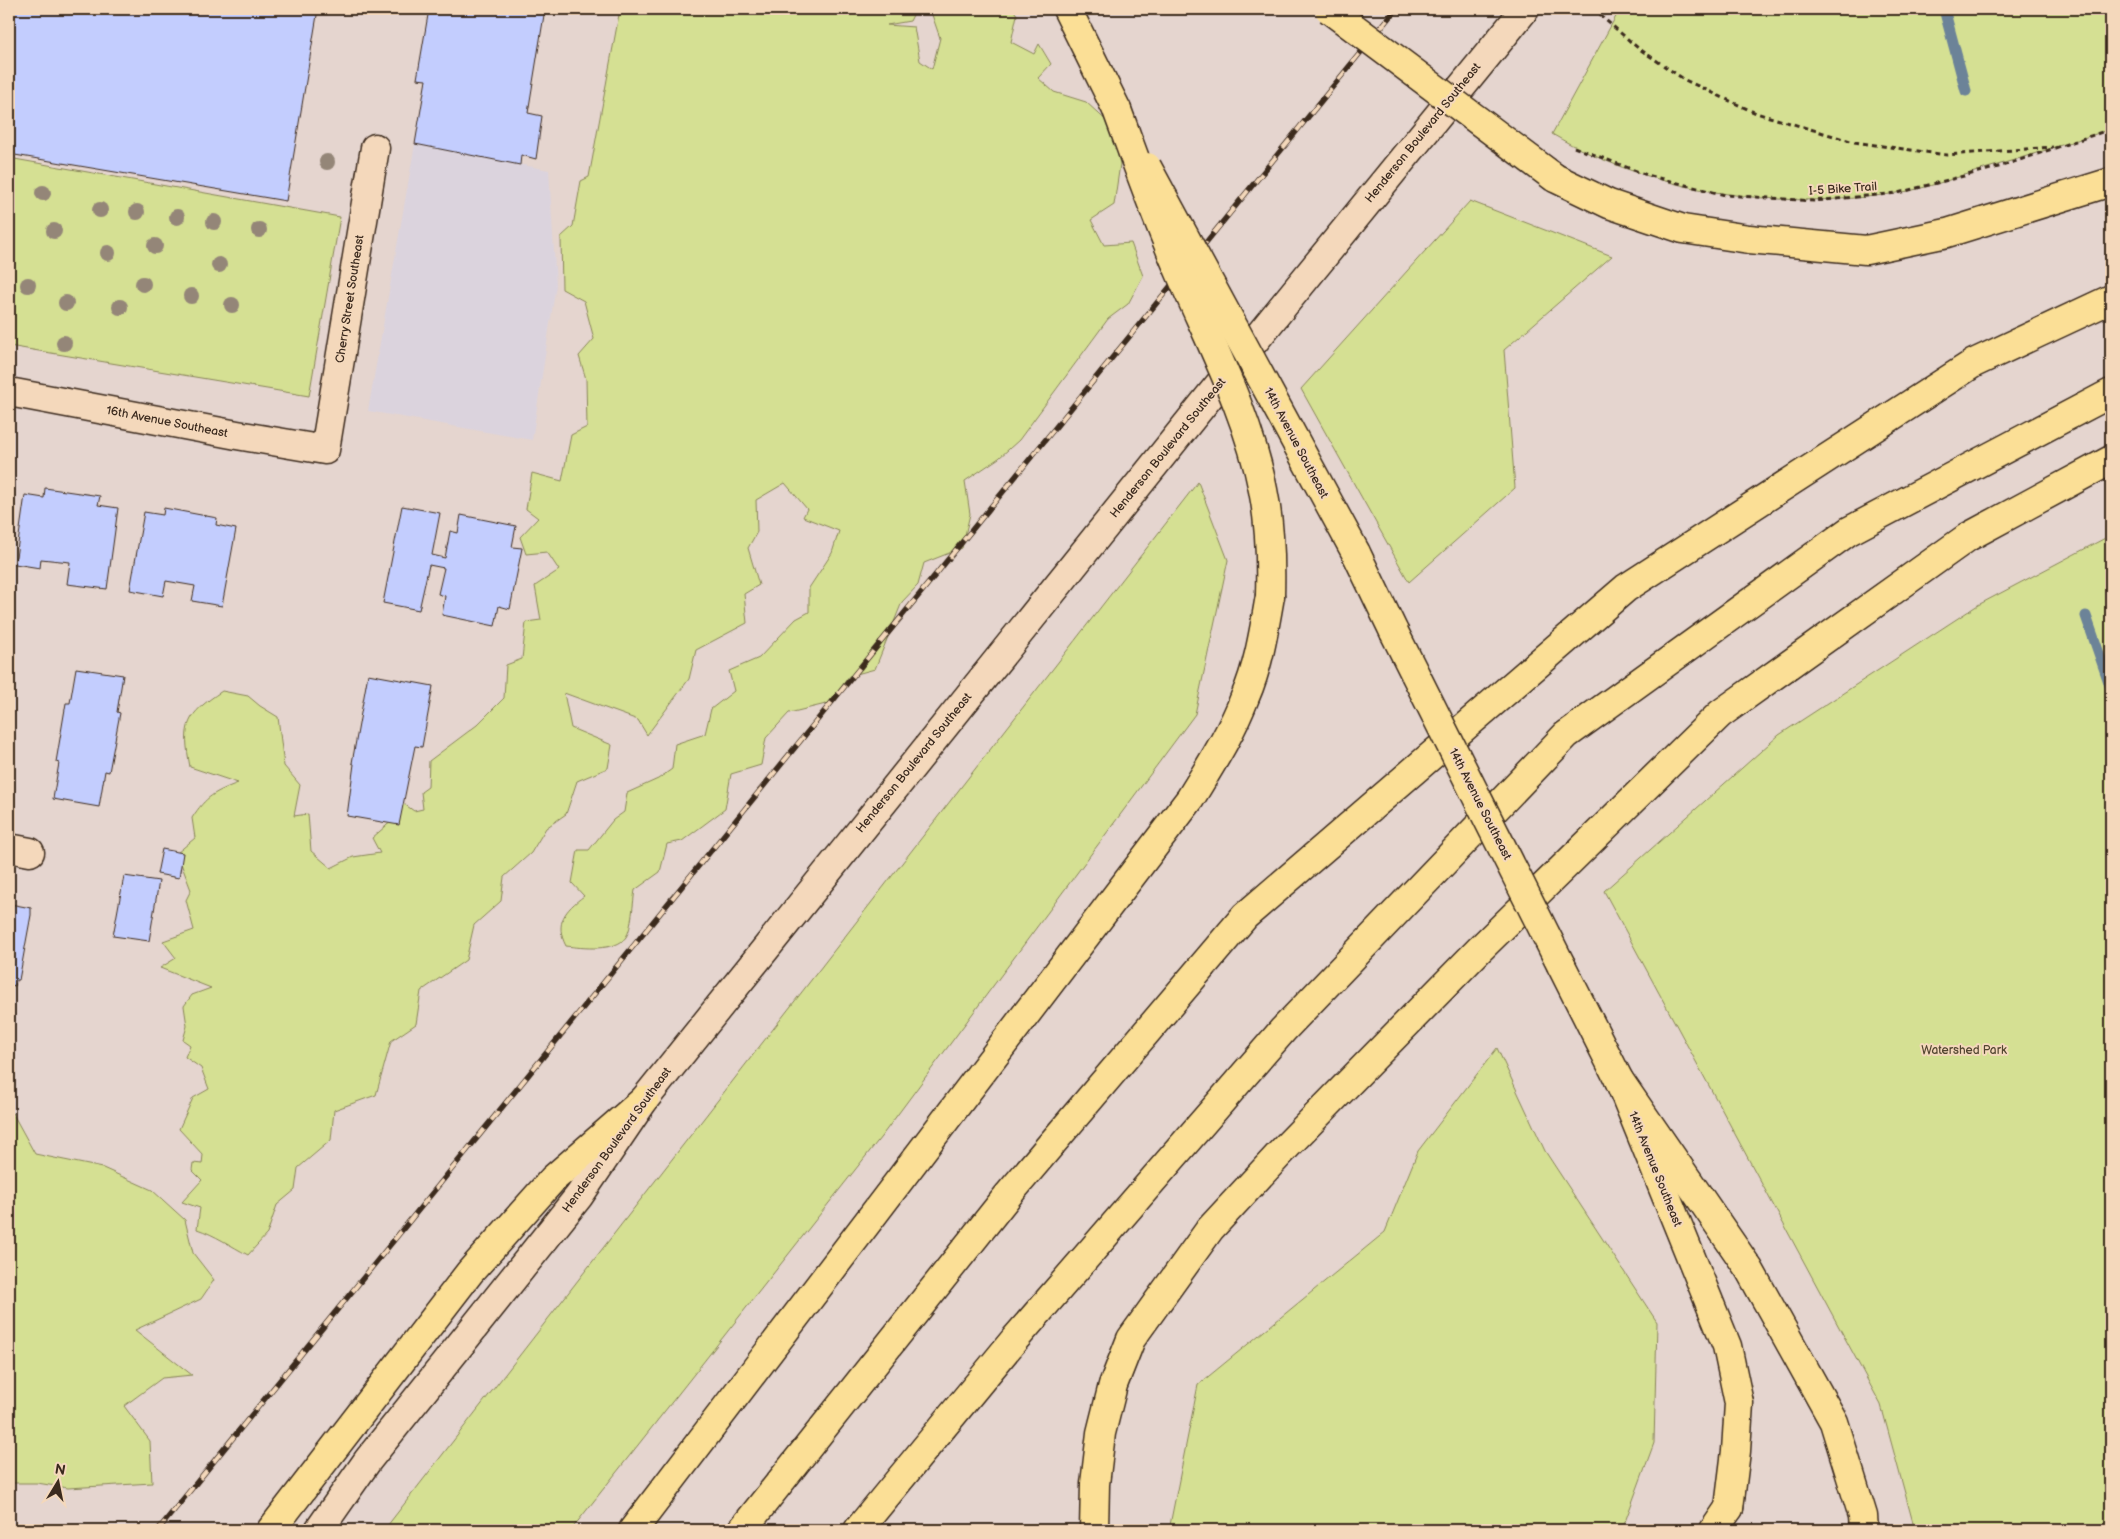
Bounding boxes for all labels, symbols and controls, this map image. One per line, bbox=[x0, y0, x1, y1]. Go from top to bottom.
street label: Henderson Boulevard Southeast bbox=[1362, 60, 1484, 206]
street label: I-5 Bike Trail bbox=[1809, 179, 1877, 199]
street label: Cherry Street Southeast bbox=[332, 233, 368, 364]
street label: Henderson Boulevard Southeast bbox=[1107, 375, 1229, 521]
street label: 14th Avenue Southeast bbox=[1260, 385, 1332, 501]
street label: 16th Avenue Southeast bbox=[105, 403, 229, 441]
street label: Henderson Boulevard Southeast bbox=[853, 690, 975, 836]
street label: 14th Avenue Southeast bbox=[1445, 746, 1515, 863]
park label: Watershed Park bbox=[1921, 1043, 2007, 1058]
street label: Henderson Boulevard Southeast bbox=[559, 1064, 675, 1216]
street label: 14th Avenue Southeast bbox=[1625, 1109, 1685, 1229]
north arrow bbox=[32, 1456, 82, 1506]
text: N bbox=[54, 1460, 67, 1479]

